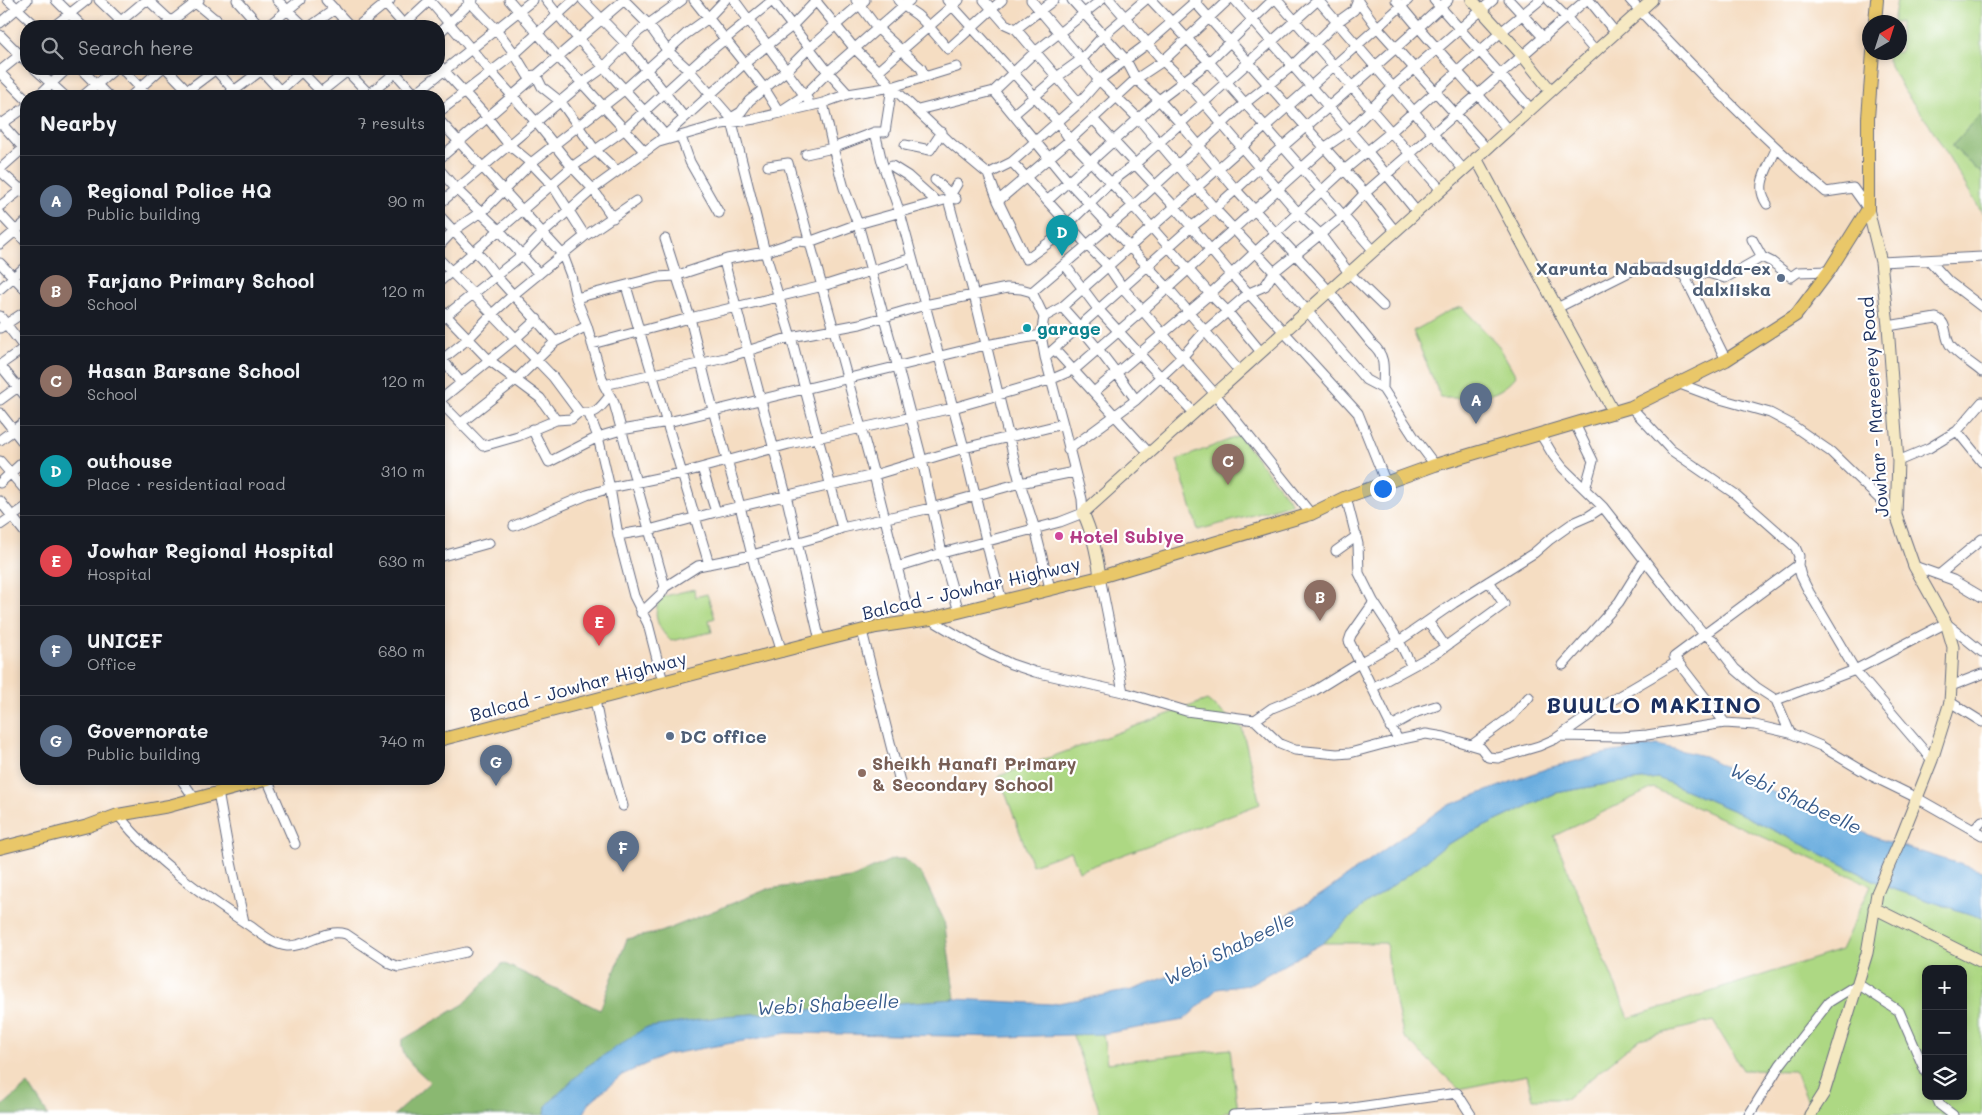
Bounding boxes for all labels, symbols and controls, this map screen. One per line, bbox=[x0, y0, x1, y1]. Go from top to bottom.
north arrow bbox=[1862, 15, 1907, 60]
search box bbox=[20, 20, 445, 75]
icon: search bbox=[38, 34, 66, 62]
text: Search here bbox=[78, 35, 194, 60]
text: Nearby bbox=[40, 109, 117, 136]
text: 7 results bbox=[358, 112, 425, 133]
text: Regional Police HQ bbox=[87, 178, 271, 203]
text: A bbox=[50, 190, 62, 211]
text: 90 m bbox=[388, 190, 425, 211]
text: Public building bbox=[87, 203, 200, 224]
pin: D bbox=[1046, 215, 1078, 256]
place label: Xarunta Nabadsugidda-ex dalxiiska bbox=[1536, 256, 1771, 301]
text: Farjano Primary School bbox=[87, 268, 314, 293]
marker: Xarunta Nabadsugidda-ex dalxiiska bbox=[1775, 272, 1787, 284]
text: B bbox=[51, 280, 61, 301]
text: 120 m bbox=[381, 280, 425, 301]
text: School bbox=[87, 293, 137, 314]
street label: Jowhar - Mareerey Road bbox=[1854, 296, 1894, 518]
place label: garage bbox=[1037, 316, 1101, 340]
marker: garage bbox=[1021, 322, 1033, 334]
text: Hasan Barsane School bbox=[87, 358, 300, 383]
text: C bbox=[50, 370, 62, 391]
text: 120 m bbox=[381, 370, 425, 391]
text: School bbox=[87, 383, 137, 404]
pin: A bbox=[1460, 383, 1492, 424]
pin: C bbox=[1212, 444, 1244, 485]
text: outhouse bbox=[87, 448, 172, 473]
text: D bbox=[50, 460, 62, 481]
text: 310 m bbox=[381, 460, 425, 481]
text: Place · residentiaal road bbox=[87, 473, 285, 494]
your location bbox=[1370, 476, 1396, 502]
place label: Hotel Subiye bbox=[1069, 524, 1184, 548]
marker: Hotel Subiye bbox=[1053, 530, 1065, 542]
text: Jowhar Regional Hospital bbox=[87, 538, 333, 563]
text: E bbox=[51, 550, 61, 571]
text: 630 m bbox=[378, 550, 425, 571]
street label: Balcad - Jowhar Highway bbox=[859, 551, 1083, 625]
text: Hospital bbox=[87, 563, 151, 584]
pin: B bbox=[1304, 580, 1336, 621]
pin: E bbox=[583, 605, 615, 646]
text: UNICEF bbox=[87, 628, 163, 653]
text: F bbox=[51, 640, 61, 661]
text: 680 m bbox=[378, 640, 425, 661]
street label: Balcad - Jowhar Highway bbox=[467, 645, 689, 727]
text: Office bbox=[87, 653, 136, 674]
district label: BUULLO MAKIINO bbox=[1546, 690, 1762, 719]
text: Governorate bbox=[87, 718, 208, 743]
place label: DC office bbox=[680, 724, 767, 748]
text: G bbox=[50, 730, 62, 751]
text: 740 m bbox=[379, 730, 425, 751]
marker: DC office bbox=[664, 730, 676, 742]
text: Public building bbox=[87, 743, 200, 764]
pin: G bbox=[480, 745, 512, 786]
place label: Sheikh Hanafi Primary & Secondary School bbox=[872, 751, 1077, 796]
water label: Webi Shabeelle bbox=[1726, 757, 1866, 839]
marker: Sheikh Hanafi Primary & Secondary School bbox=[856, 767, 868, 779]
pin: F bbox=[607, 831, 639, 872]
water label: Webi Shabeelle bbox=[1159, 906, 1299, 990]
map controls bbox=[1922, 965, 1967, 1100]
button: + bbox=[1922, 965, 1967, 1010]
water label: Webi Shabeelle bbox=[756, 988, 900, 1020]
button: − bbox=[1922, 1010, 1967, 1055]
button: layers bbox=[1922, 1055, 1967, 1100]

